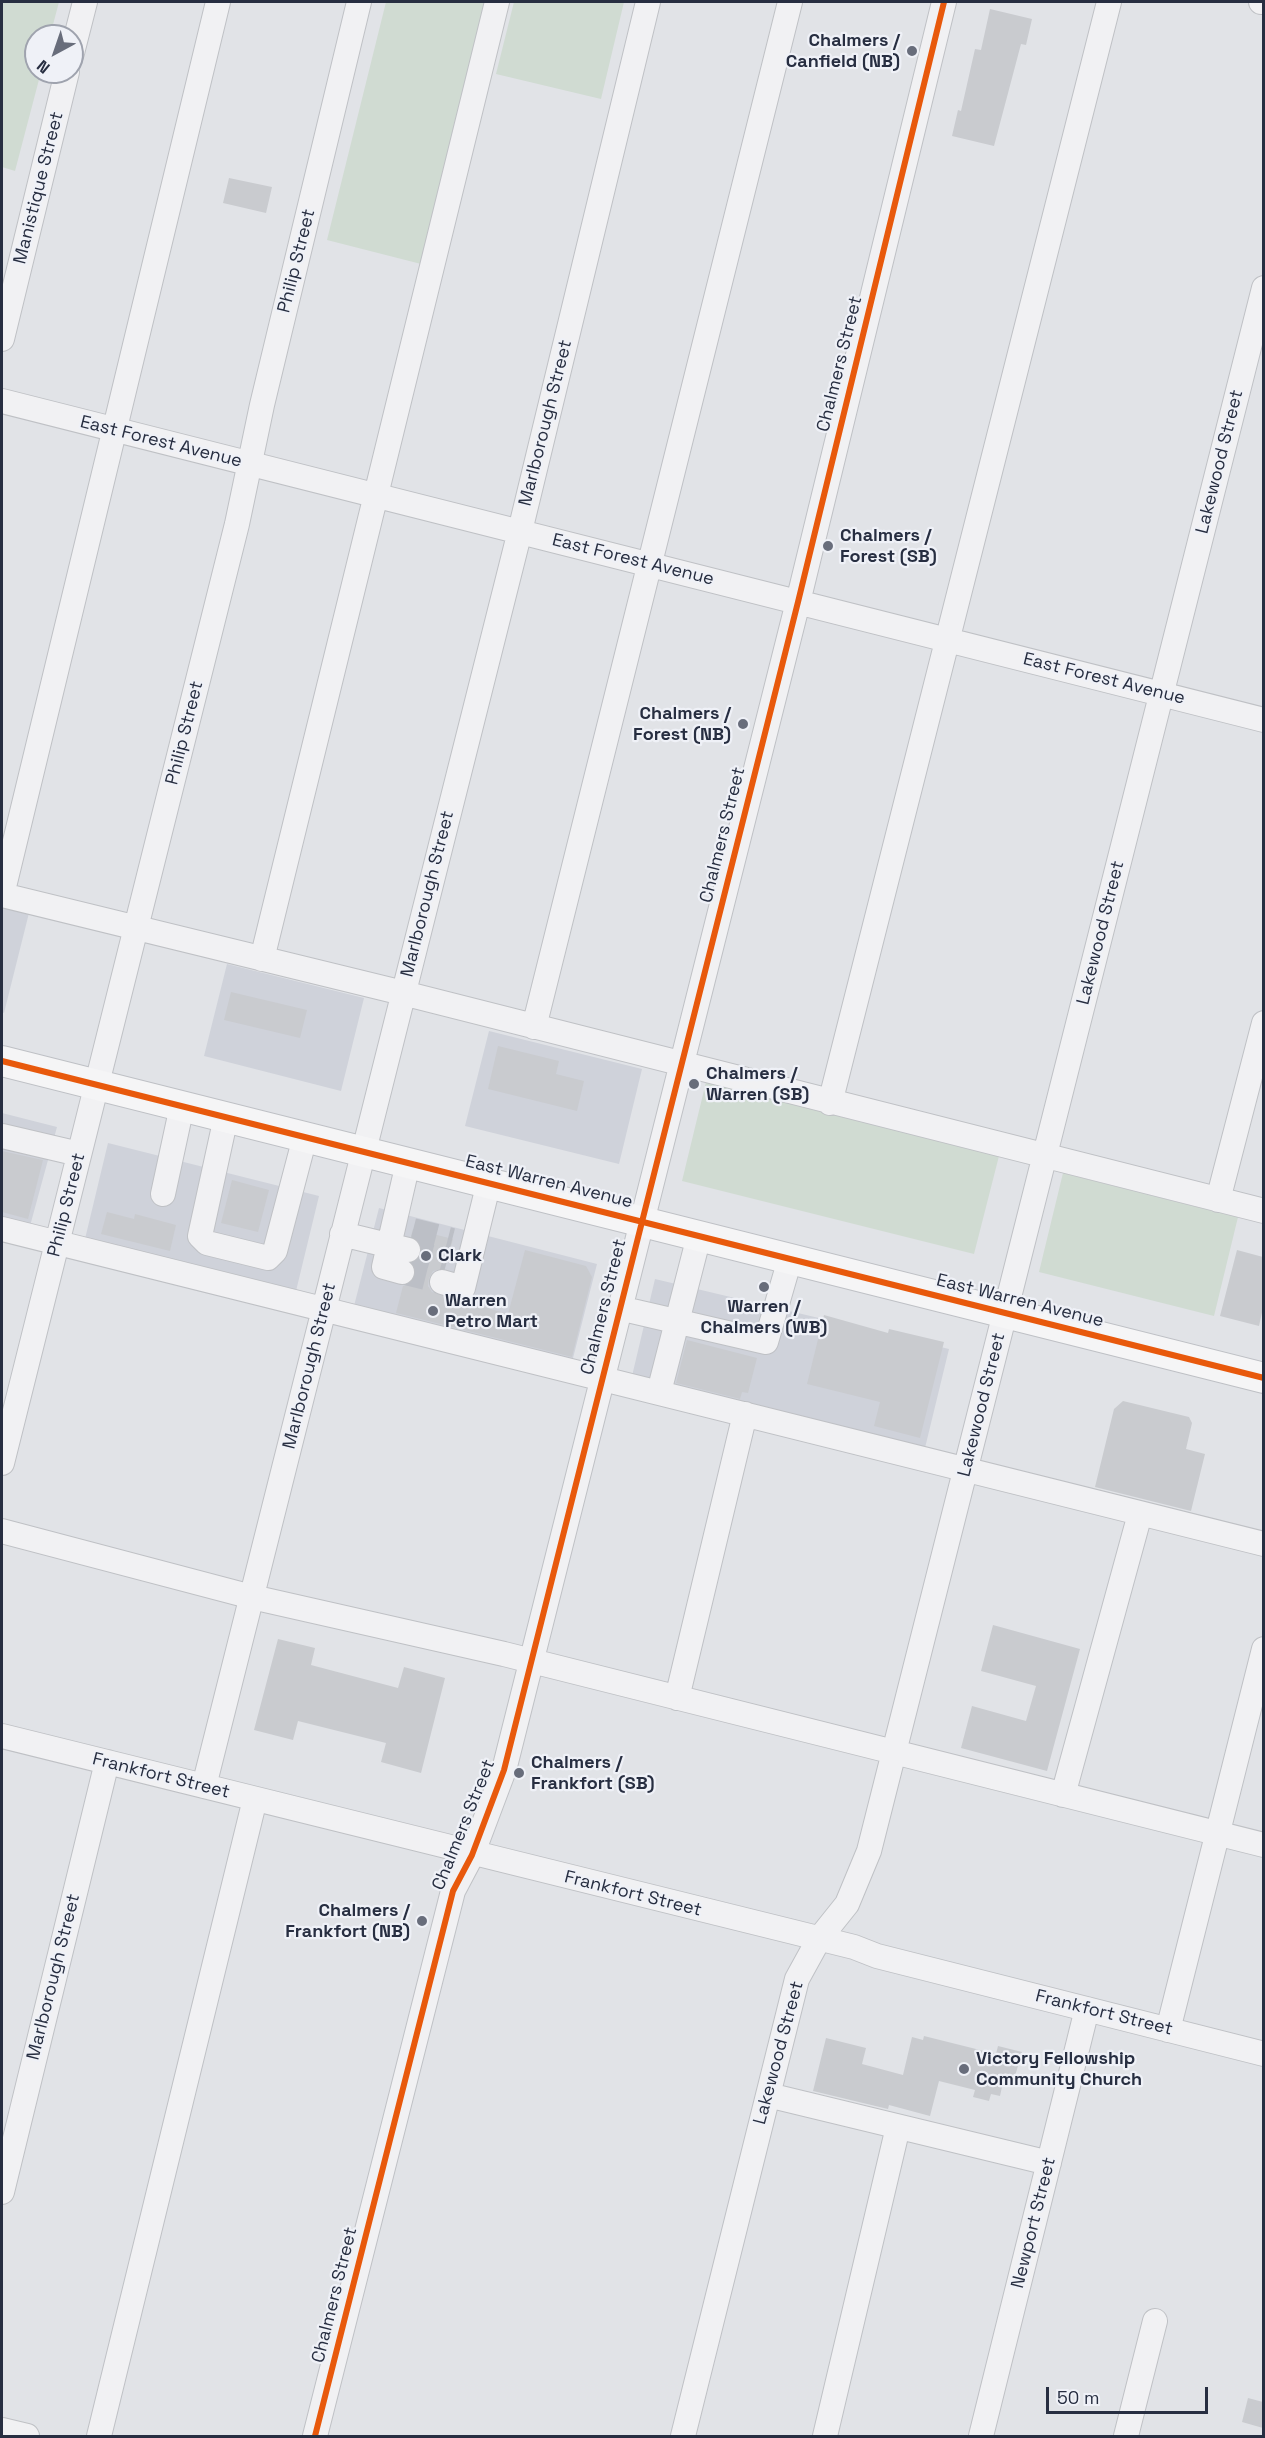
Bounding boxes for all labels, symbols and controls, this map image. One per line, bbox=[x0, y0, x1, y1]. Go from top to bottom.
north arrow bbox=[24, 24, 84, 84]
place label: Chalmers / Canfield (NB) bbox=[786, 30, 900, 72]
marker: Chalmers / Canfield (NB) bbox=[905, 44, 919, 58]
text: N bbox=[33, 55, 54, 78]
street label: Manistique Street bbox=[10, 110, 68, 266]
street label: Philip Street bbox=[274, 207, 320, 315]
street label: Chalmers Street bbox=[813, 294, 867, 434]
street label: Marlborough Street bbox=[515, 338, 577, 508]
street label: Lakewood Street bbox=[1192, 388, 1248, 536]
street label: East Forest Avenue bbox=[78, 411, 244, 473]
place label: Chalmers / Forest (SB) bbox=[840, 525, 937, 568]
street label: East Forest Avenue bbox=[550, 529, 716, 591]
marker: Chalmers / Forest (SB) bbox=[821, 539, 835, 553]
street label: East Forest Avenue bbox=[1021, 648, 1187, 710]
street label: Philip Street bbox=[162, 679, 208, 787]
place label: Chalmers / Forest (NB) bbox=[633, 703, 731, 746]
marker: Chalmers / Forest (NB) bbox=[736, 717, 750, 731]
street label: Chalmers Street bbox=[696, 765, 750, 905]
street label: Marlborough Street bbox=[397, 809, 459, 979]
street label: Lakewood Street bbox=[1073, 859, 1129, 1007]
place label: Chalmers / Warren (SB) bbox=[706, 1063, 809, 1106]
marker: Chalmers / Warren (SB) bbox=[687, 1077, 701, 1091]
street label: Philip Street bbox=[44, 1151, 90, 1259]
street label: East Warren Avenue bbox=[463, 1151, 635, 1213]
street label: Chalmers Street bbox=[577, 1237, 631, 1377]
place label: Clark bbox=[438, 1245, 482, 1267]
marker: Clark bbox=[419, 1249, 433, 1263]
street label: East Warren Avenue bbox=[934, 1270, 1106, 1332]
marker: Warren / Chalmers (WB) bbox=[757, 1280, 771, 1294]
street label: Marlborough Street bbox=[279, 1281, 341, 1451]
place label: Warren Petro Mart bbox=[445, 1290, 538, 1332]
place label: Warren / Chalmers (WB) bbox=[701, 1296, 827, 1338]
marker: Warren Petro Mart bbox=[426, 1304, 440, 1318]
street label: Lakewood Street bbox=[954, 1331, 1010, 1479]
street label: Frankfort Street bbox=[90, 1749, 232, 1803]
place label: Chalmers / Frankfort (SB) bbox=[531, 1752, 655, 1794]
street label: Chalmers Street bbox=[428, 1756, 500, 1894]
marker: Chalmers / Frankfort (SB) bbox=[512, 1766, 526, 1780]
street label: Frankfort Street bbox=[562, 1867, 704, 1921]
street label: Marlborough Street bbox=[23, 1892, 85, 2062]
place label: Chalmers / Frankfort (NB) bbox=[285, 1900, 410, 1942]
marker: Chalmers / Frankfort (NB) bbox=[415, 1914, 429, 1928]
street label: Lakewood Street bbox=[749, 1979, 809, 2127]
street label: Frankfort Street bbox=[1033, 1986, 1175, 2040]
place label: Victory Fellowship Community Church bbox=[976, 2048, 1142, 2090]
marker: Victory Fellowship Community Church bbox=[957, 2062, 971, 2076]
street label: Newport Street bbox=[1007, 2155, 1061, 2291]
street label: Chalmers Street bbox=[308, 2225, 362, 2365]
scale bar bbox=[1049, 2375, 1211, 2413]
text: 50 m bbox=[1057, 2386, 1099, 2409]

